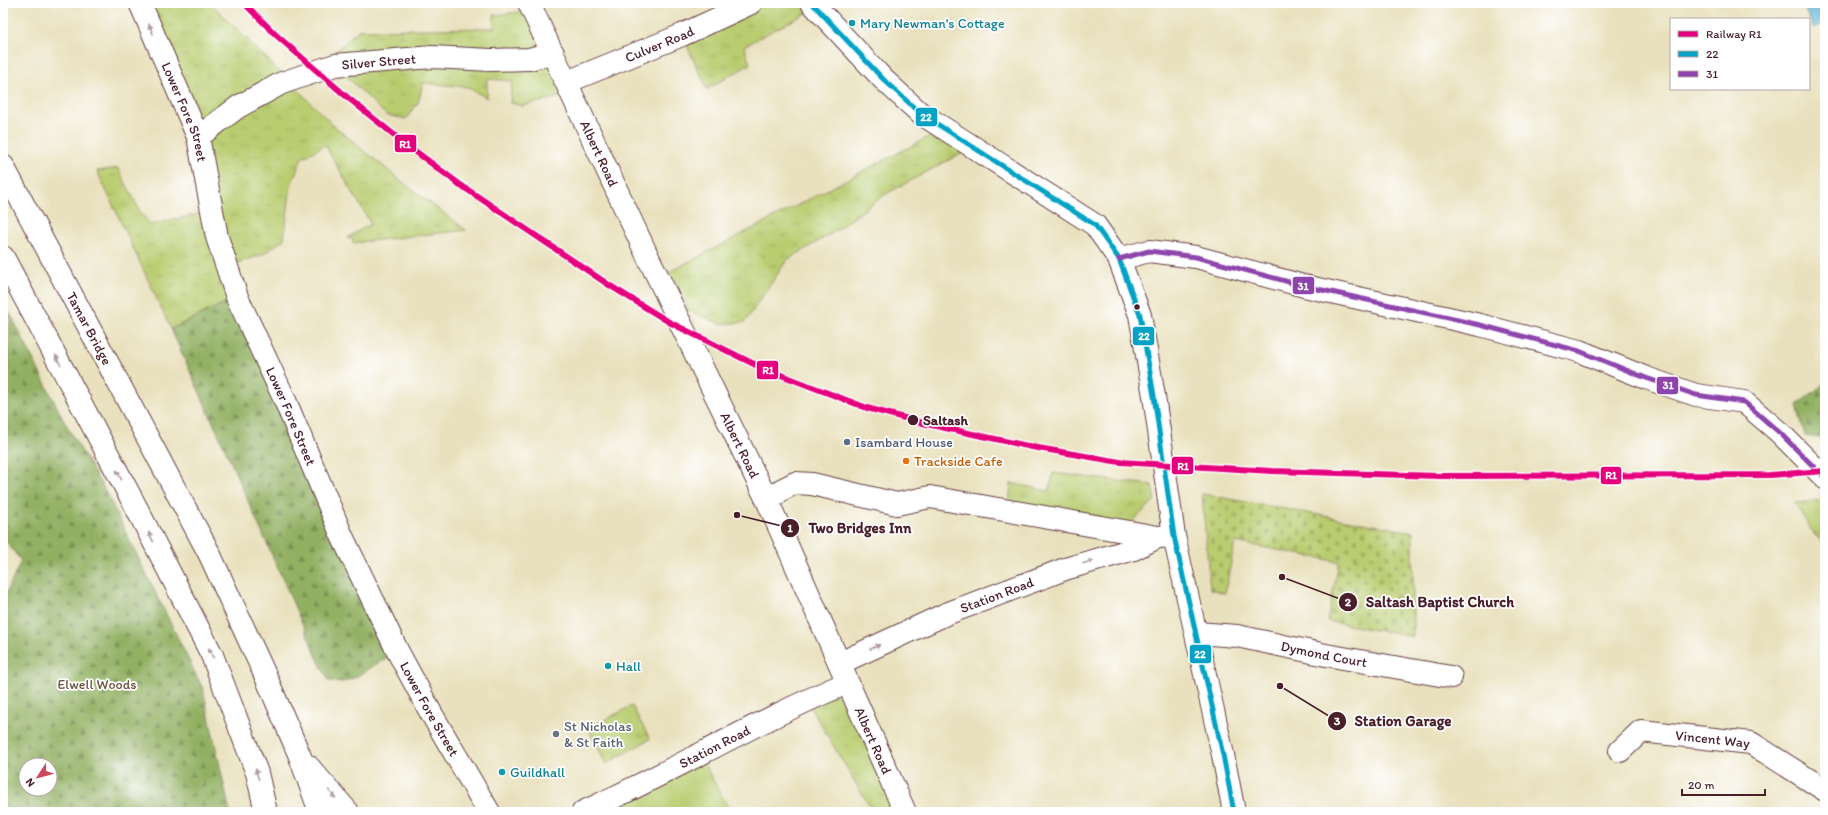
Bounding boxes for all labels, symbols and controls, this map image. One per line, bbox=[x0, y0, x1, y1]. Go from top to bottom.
place label: Mary Newman's Cottage bbox=[860, 15, 1005, 32]
marker: Mary Newman's Cottage bbox=[847, 18, 857, 28]
legend bbox=[1670, 18, 1810, 90]
one-way arrow bbox=[147, 22, 153, 34]
street label: Culver Road bbox=[623, 22, 697, 66]
text: Railway R1 bbox=[1706, 27, 1762, 41]
text: 22 bbox=[1706, 47, 1719, 61]
street label: Silver Street bbox=[341, 50, 417, 73]
street label: Lower Fore Street bbox=[158, 59, 211, 163]
text: 31 bbox=[1706, 67, 1719, 81]
line badge: 22 bbox=[915, 107, 938, 127]
text: 22 bbox=[920, 111, 932, 124]
street label: Albert Road bbox=[577, 117, 622, 190]
line badge: R1 bbox=[394, 134, 417, 153]
text: R1 bbox=[399, 138, 412, 151]
line badge: 31 bbox=[1292, 276, 1315, 295]
text: 31 bbox=[1297, 280, 1309, 293]
street label: Tamar Bridge bbox=[63, 289, 116, 368]
unlabelled marker bbox=[1132, 302, 1142, 312]
line badge: 22 bbox=[1132, 326, 1155, 346]
text: 22 bbox=[1138, 330, 1150, 343]
one-way arrow bbox=[54, 354, 61, 366]
line badge: R1 bbox=[756, 360, 779, 380]
street label: Lower Fore Street bbox=[262, 364, 320, 468]
text: R1 bbox=[762, 364, 775, 377]
line badge: 31 bbox=[1656, 376, 1679, 395]
text: 31 bbox=[1662, 379, 1674, 392]
street label: Albert Road bbox=[717, 409, 764, 481]
place label: Saltash bbox=[923, 412, 969, 429]
marker: Saltash bbox=[906, 413, 920, 427]
place label: Isambard House bbox=[855, 434, 953, 451]
marker: Isambard House bbox=[842, 437, 852, 447]
place label: Trackside Cafe bbox=[914, 453, 1003, 470]
marker: Trackside Cafe bbox=[901, 456, 911, 466]
line badge: R1 bbox=[1171, 456, 1194, 475]
text: R1 bbox=[1177, 460, 1190, 473]
line badge: R1 bbox=[1600, 466, 1622, 485]
one-way arrow bbox=[115, 469, 122, 480]
text: R1 bbox=[1605, 469, 1618, 482]
callout: Two Bridges Inn bbox=[780, 515, 919, 542]
text: Two Bridges Inn bbox=[808, 519, 912, 538]
text: 1 bbox=[787, 521, 793, 535]
one-way arrow bbox=[148, 531, 155, 543]
one-way arrow bbox=[1082, 559, 1094, 565]
street label: Station Road bbox=[957, 573, 1036, 617]
callout: Saltash Baptist Church bbox=[1338, 589, 1523, 616]
text: Saltash Baptist Church bbox=[1366, 593, 1515, 612]
text: 2 bbox=[1345, 595, 1352, 609]
street label: Dymond Court bbox=[1279, 637, 1369, 671]
one-way arrow bbox=[870, 644, 881, 650]
line badge: 22 bbox=[1189, 644, 1212, 664]
one-way arrow bbox=[208, 647, 214, 658]
text: 22 bbox=[1194, 648, 1206, 661]
place label: Hall bbox=[616, 658, 641, 675]
street label: Lower Fore Street bbox=[396, 659, 463, 759]
marker: Hall bbox=[603, 661, 613, 671]
park label: Elwell Woods bbox=[58, 676, 136, 693]
street label: Albert Road bbox=[851, 704, 896, 777]
callout: Station Garage bbox=[1327, 707, 1460, 734]
text: Station Garage bbox=[1354, 712, 1452, 731]
text: 3 bbox=[1334, 714, 1341, 728]
place label: St Nicholas & St Faith bbox=[564, 718, 632, 751]
street label: Station Road bbox=[676, 721, 753, 772]
street label: Vincent Way bbox=[1674, 726, 1751, 751]
marker: St Nicholas & St Faith bbox=[551, 729, 561, 739]
north arrow bbox=[18, 757, 58, 797]
place label: Guildhall bbox=[510, 764, 565, 781]
marker: Guildhall bbox=[497, 767, 507, 777]
one-way arrow bbox=[254, 768, 260, 780]
scale bar bbox=[1682, 771, 1765, 797]
text: N bbox=[23, 776, 38, 789]
text: 20 m bbox=[1688, 778, 1715, 792]
one-way arrow bbox=[328, 788, 337, 799]

